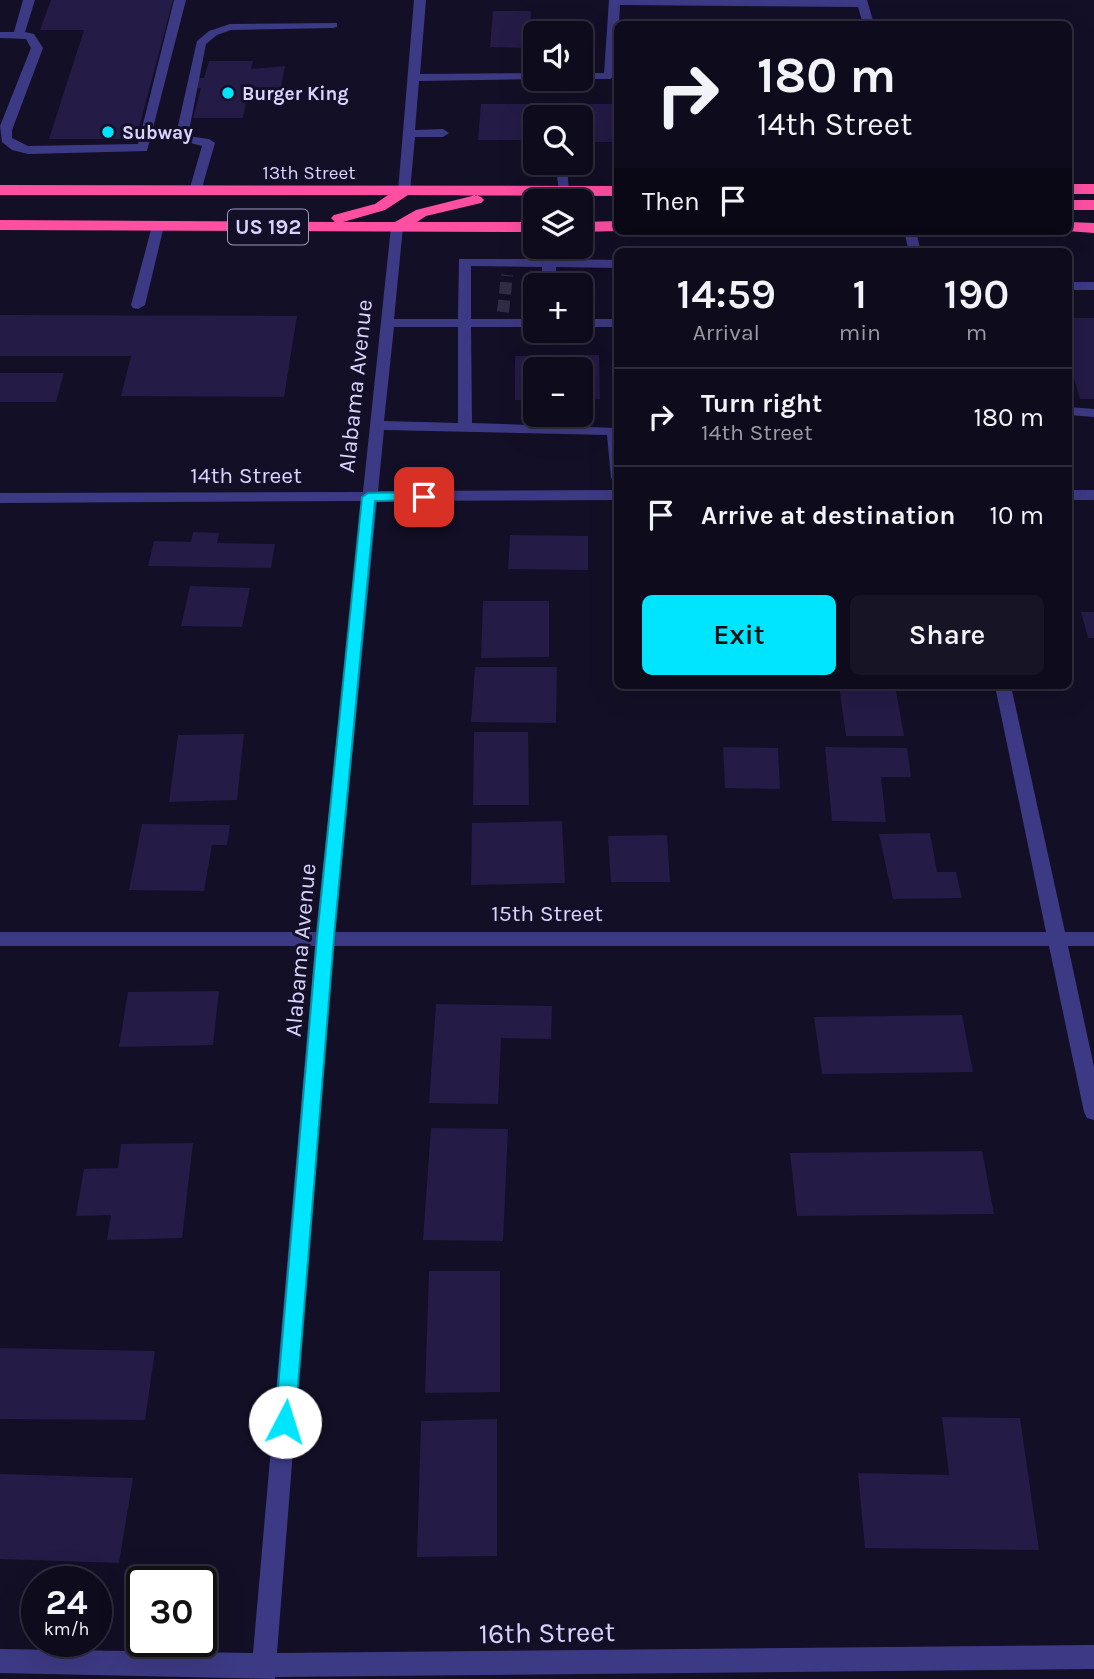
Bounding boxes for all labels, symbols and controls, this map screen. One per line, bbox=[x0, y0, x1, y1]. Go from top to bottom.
map controls bbox=[523, 21, 593, 427]
button: sound bbox=[523, 21, 593, 91]
text: 180 m bbox=[757, 47, 896, 104]
icon: right bbox=[642, 49, 733, 140]
place label: Burger King bbox=[242, 83, 348, 105]
marker: Burger King bbox=[220, 85, 236, 101]
button: search bbox=[523, 105, 593, 175]
text: 14th Street bbox=[757, 106, 912, 143]
place label: Subway bbox=[122, 122, 193, 144]
marker: Subway bbox=[100, 124, 116, 140]
street label: 13th Street bbox=[263, 162, 355, 184]
icon: arrive bbox=[714, 182, 752, 220]
text: Then bbox=[642, 186, 700, 217]
button: layers bbox=[523, 189, 593, 259]
road number: US 192 bbox=[228, 210, 308, 244]
text: 14:59 bbox=[677, 269, 776, 319]
text: 1 bbox=[852, 269, 867, 319]
text: 190 bbox=[943, 269, 1009, 319]
button: + bbox=[523, 273, 593, 343]
street label: Alabama Avenue bbox=[333, 298, 378, 474]
text: Arrival bbox=[693, 319, 760, 346]
text: min bbox=[839, 319, 881, 346]
text: m bbox=[966, 319, 987, 346]
button: − bbox=[523, 357, 593, 427]
text: Turn right bbox=[701, 388, 822, 419]
icon: right bbox=[642, 398, 680, 436]
text: 180 m bbox=[974, 402, 1044, 433]
text: 14th Street bbox=[701, 419, 813, 446]
street label: 14th Street bbox=[190, 462, 302, 489]
pin bbox=[394, 467, 454, 527]
icon: arrive bbox=[405, 478, 443, 516]
icon: arrive bbox=[642, 496, 680, 534]
text: Arrive at destination bbox=[701, 500, 955, 531]
text: 10 m bbox=[989, 500, 1044, 531]
button: Exit bbox=[642, 595, 836, 675]
button: Share bbox=[850, 595, 1044, 675]
street label: Alabama Avenue bbox=[279, 862, 322, 1038]
street label: 15th Street bbox=[491, 900, 603, 927]
position arrow bbox=[248, 1385, 322, 1459]
speed limit sign: 30 bbox=[126, 1566, 217, 1657]
text: 24 bbox=[46, 1582, 88, 1623]
street label: 16th Street bbox=[479, 1615, 615, 1650]
text: km/h bbox=[44, 1618, 89, 1640]

